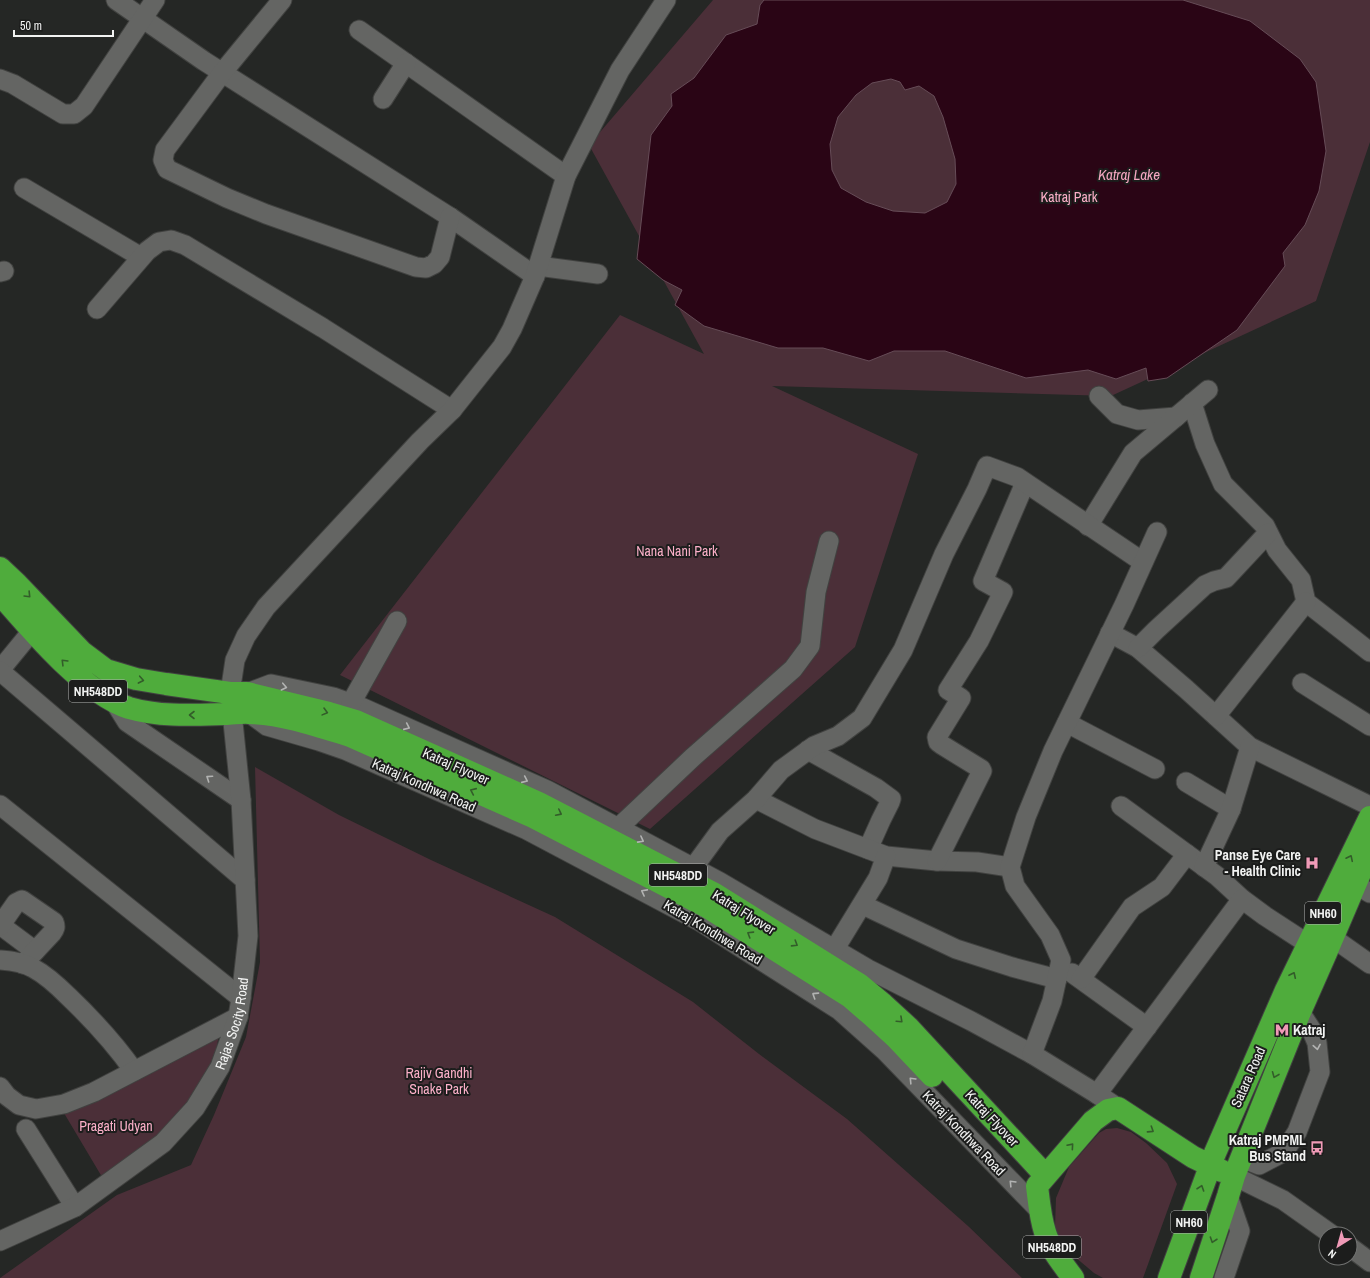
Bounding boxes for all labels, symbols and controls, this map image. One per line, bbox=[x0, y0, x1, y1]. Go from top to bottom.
scale bar bbox=[14, 12, 113, 38]
text: 50 m bbox=[20, 18, 42, 34]
water label: Katraj Lake bbox=[1098, 164, 1160, 185]
park label: Katraj Park bbox=[1041, 188, 1098, 206]
park label: Nana Nani Park bbox=[636, 542, 718, 560]
one-way arrow bbox=[23, 590, 31, 598]
one-way arrow bbox=[61, 659, 69, 667]
one-way arrow bbox=[137, 675, 144, 683]
road number: NH548DD bbox=[69, 680, 127, 702]
one-way arrow bbox=[281, 682, 287, 690]
one-way arrow bbox=[321, 707, 328, 716]
one-way arrow bbox=[189, 711, 195, 719]
one-way arrow bbox=[402, 722, 410, 730]
street label: Katraj Flyover bbox=[420, 743, 492, 789]
street label: Katraj Kondhwa Road bbox=[369, 754, 479, 816]
one-way arrow bbox=[206, 775, 213, 783]
one-way arrow bbox=[522, 776, 529, 784]
one-way arrow bbox=[470, 787, 477, 795]
one-way arrow bbox=[555, 808, 563, 816]
one-way arrow bbox=[637, 835, 644, 843]
place label: Panse Eye Care - Health Clinic bbox=[1215, 846, 1301, 880]
hospital icon: Panse Eye Care - Health Clinic bbox=[1304, 855, 1320, 871]
one-way arrow bbox=[1345, 855, 1353, 862]
road number: NH548DD bbox=[649, 864, 707, 886]
street label: Katraj Flyover bbox=[709, 886, 779, 938]
one-way arrow bbox=[640, 889, 648, 896]
street label: Katraj Kondhwa Road bbox=[660, 896, 766, 968]
road number: NH60 bbox=[1305, 902, 1341, 924]
one-way arrow bbox=[747, 932, 754, 939]
one-way arrow bbox=[791, 939, 798, 947]
one-way arrow bbox=[1289, 972, 1297, 979]
street label: Rajas Socity Road bbox=[211, 976, 252, 1072]
one-way arrow bbox=[812, 992, 819, 1000]
one-way arrow bbox=[895, 1015, 903, 1023]
place label: Katraj bbox=[1293, 1021, 1326, 1039]
metro station icon: Katraj bbox=[1274, 1022, 1290, 1038]
street label: Satara Road bbox=[1227, 1044, 1269, 1110]
one-way arrow bbox=[1312, 1044, 1321, 1050]
park label: Rajiv Gandhi Snake Park bbox=[405, 1064, 473, 1098]
one-way arrow bbox=[1272, 1070, 1280, 1078]
one-way arrow bbox=[910, 1077, 917, 1085]
street label: Katraj Flyover bbox=[961, 1086, 1023, 1150]
street label: Katraj Kondhwa Road bbox=[919, 1087, 1009, 1179]
park label: Pragati Udyan bbox=[79, 1117, 153, 1135]
one-way arrow bbox=[1146, 1125, 1153, 1132]
place label: Katraj PMPML Bus Stand bbox=[1229, 1131, 1306, 1165]
bus stop icon: Katraj PMPML Bus Stand bbox=[1309, 1140, 1325, 1156]
one-way arrow bbox=[1066, 1143, 1073, 1151]
one-way arrow bbox=[1010, 1180, 1017, 1188]
one-way arrow bbox=[1197, 1185, 1205, 1192]
road number: NH60 bbox=[1171, 1211, 1207, 1233]
north arrow bbox=[1318, 1226, 1358, 1266]
road number: NH548DD bbox=[1023, 1236, 1081, 1258]
one-way arrow bbox=[1210, 1237, 1218, 1244]
text: N bbox=[1325, 1246, 1339, 1262]

